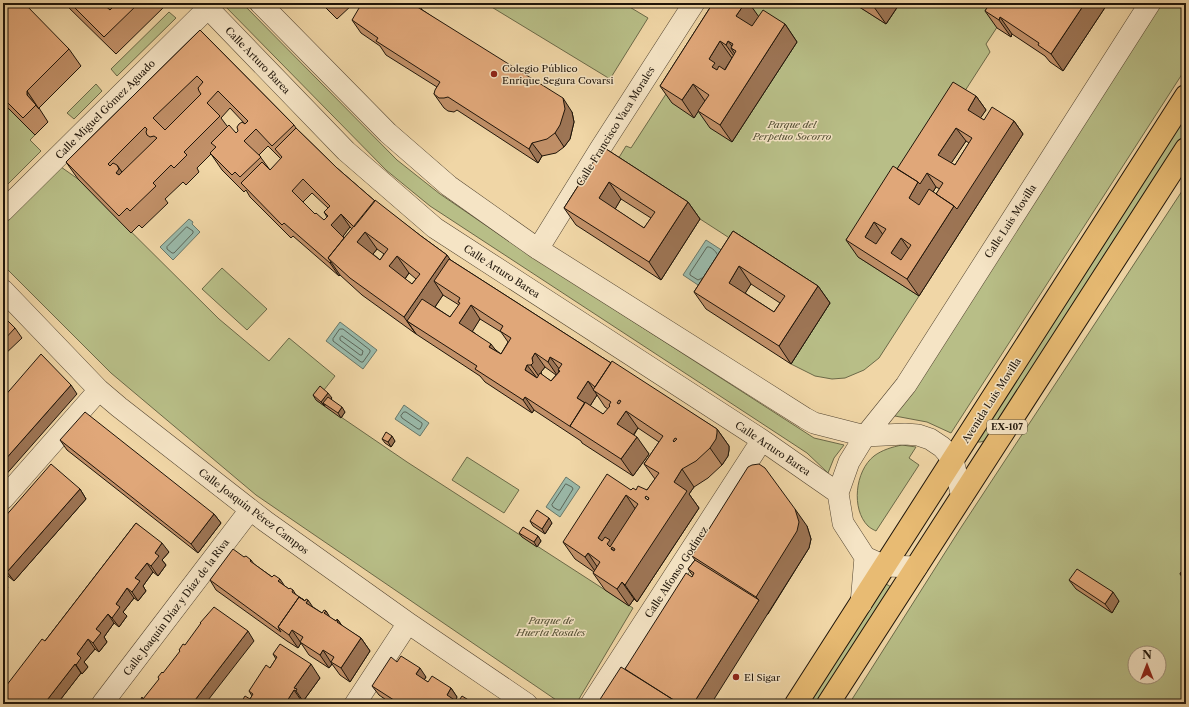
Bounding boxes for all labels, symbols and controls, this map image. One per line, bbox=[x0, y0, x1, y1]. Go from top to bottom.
street label: Calle Arturo Barea bbox=[222, 24, 293, 97]
street label: Calle Miguel Gómez Aguado bbox=[53, 57, 158, 162]
place label: Colegio Público Enrique Segura Covarsi bbox=[502, 62, 613, 87]
street label: Calle Francisco Vaca Morales bbox=[573, 64, 658, 189]
marker: Colegio Público Enrique Segura Covarsi bbox=[489, 69, 499, 79]
park label: Parque del Perpetuo Socorro bbox=[752, 118, 832, 143]
street label: Calle Luis Movilla bbox=[982, 181, 1040, 261]
street label: Calle Arturo Barea bbox=[461, 242, 543, 301]
street label: Avenida Luis Movilla bbox=[958, 355, 1024, 446]
street label: Calle Arturo Barea bbox=[733, 418, 814, 479]
road number: EX-107 bbox=[987, 420, 1027, 434]
street label: Calle Joaquín Pérez Campos bbox=[196, 466, 311, 557]
street label: Calle Alfonso Godínez bbox=[642, 524, 711, 620]
street label: Calle Joaquín Díaz y Díaz de la Riva bbox=[121, 536, 233, 678]
park label: Parque de Huerta Rosales bbox=[515, 614, 586, 639]
north arrow bbox=[1127, 645, 1167, 685]
text: N bbox=[1142, 648, 1152, 662]
place label: El Sigar bbox=[744, 671, 781, 684]
marker: El Sigar bbox=[731, 672, 741, 682]

